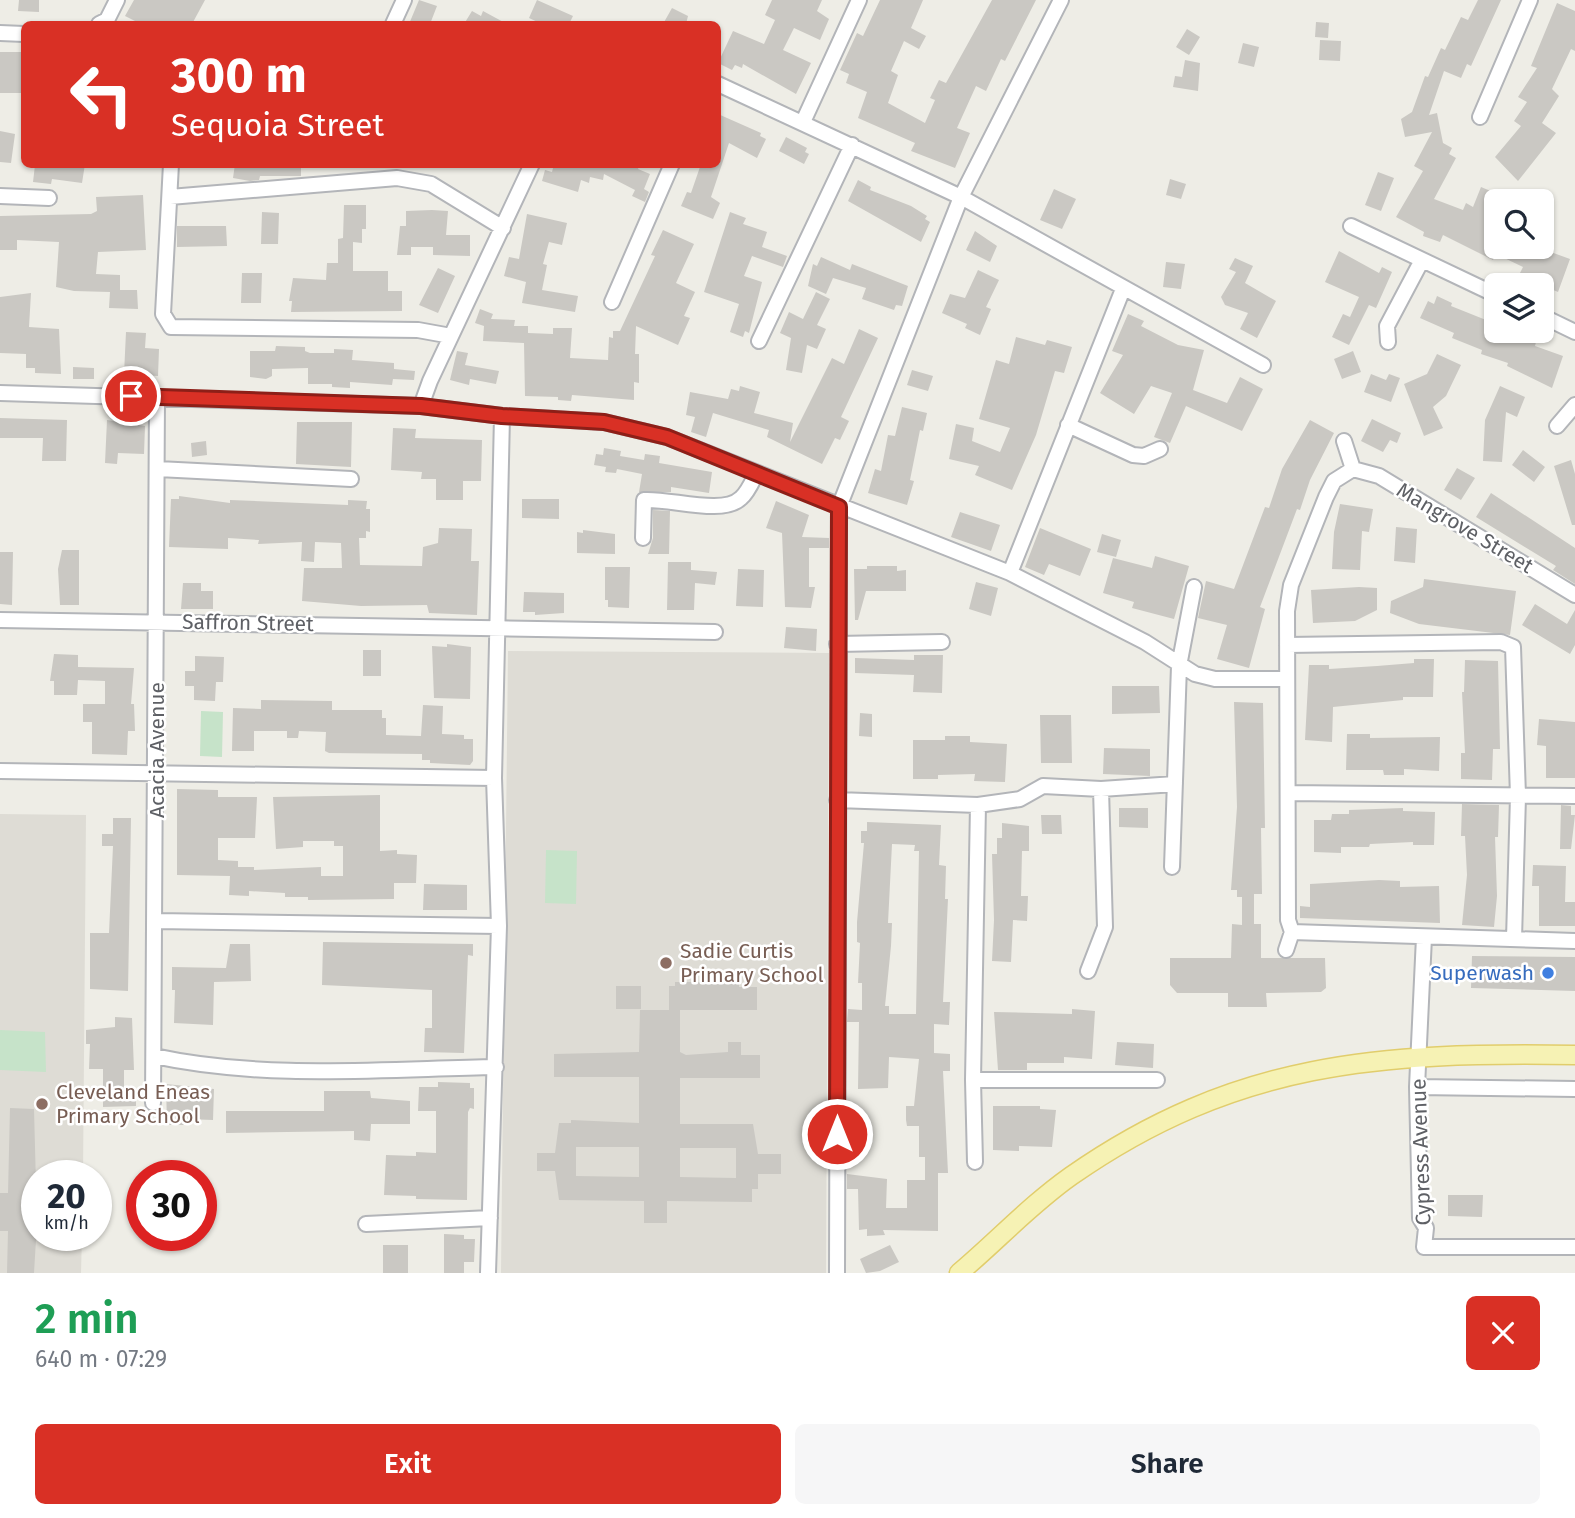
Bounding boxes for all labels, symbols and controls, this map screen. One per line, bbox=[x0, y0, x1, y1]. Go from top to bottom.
text: 300 m bbox=[171, 46, 307, 105]
icon: left bbox=[56, 49, 147, 140]
text: Sequoia Street bbox=[171, 106, 384, 144]
map controls bbox=[1484, 189, 1554, 343]
button: search bbox=[1484, 189, 1554, 259]
button: layers bbox=[1484, 273, 1554, 343]
pin bbox=[101, 366, 161, 426]
icon: arrive bbox=[112, 377, 150, 415]
street label: Mangrove Street bbox=[1392, 477, 1538, 579]
street label: Saffron Street bbox=[182, 609, 314, 637]
street label: Acacia Avenue bbox=[144, 682, 170, 818]
place label: Sadie Curtis Primary School bbox=[680, 938, 824, 988]
marker: Sadie Curtis Primary School bbox=[658, 955, 674, 971]
place label: Superwash bbox=[1430, 960, 1534, 986]
marker: Superwash bbox=[1540, 965, 1556, 981]
street label: Cypress Avenue bbox=[1405, 1078, 1437, 1226]
place label: Cleveland Eneas Primary School bbox=[56, 1079, 210, 1129]
marker: Cleveland Eneas Primary School bbox=[34, 1096, 50, 1112]
position arrow bbox=[800, 1097, 874, 1171]
speed limit sign: 30 bbox=[126, 1160, 217, 1251]
text: 20 bbox=[47, 1175, 86, 1217]
text: km/h bbox=[44, 1212, 89, 1234]
text: 2 min bbox=[35, 1294, 139, 1344]
button: close bbox=[1466, 1296, 1540, 1370]
text: 640 m · 07:29 bbox=[35, 1345, 167, 1373]
button: Exit bbox=[35, 1424, 781, 1504]
button: Share bbox=[795, 1424, 1540, 1504]

